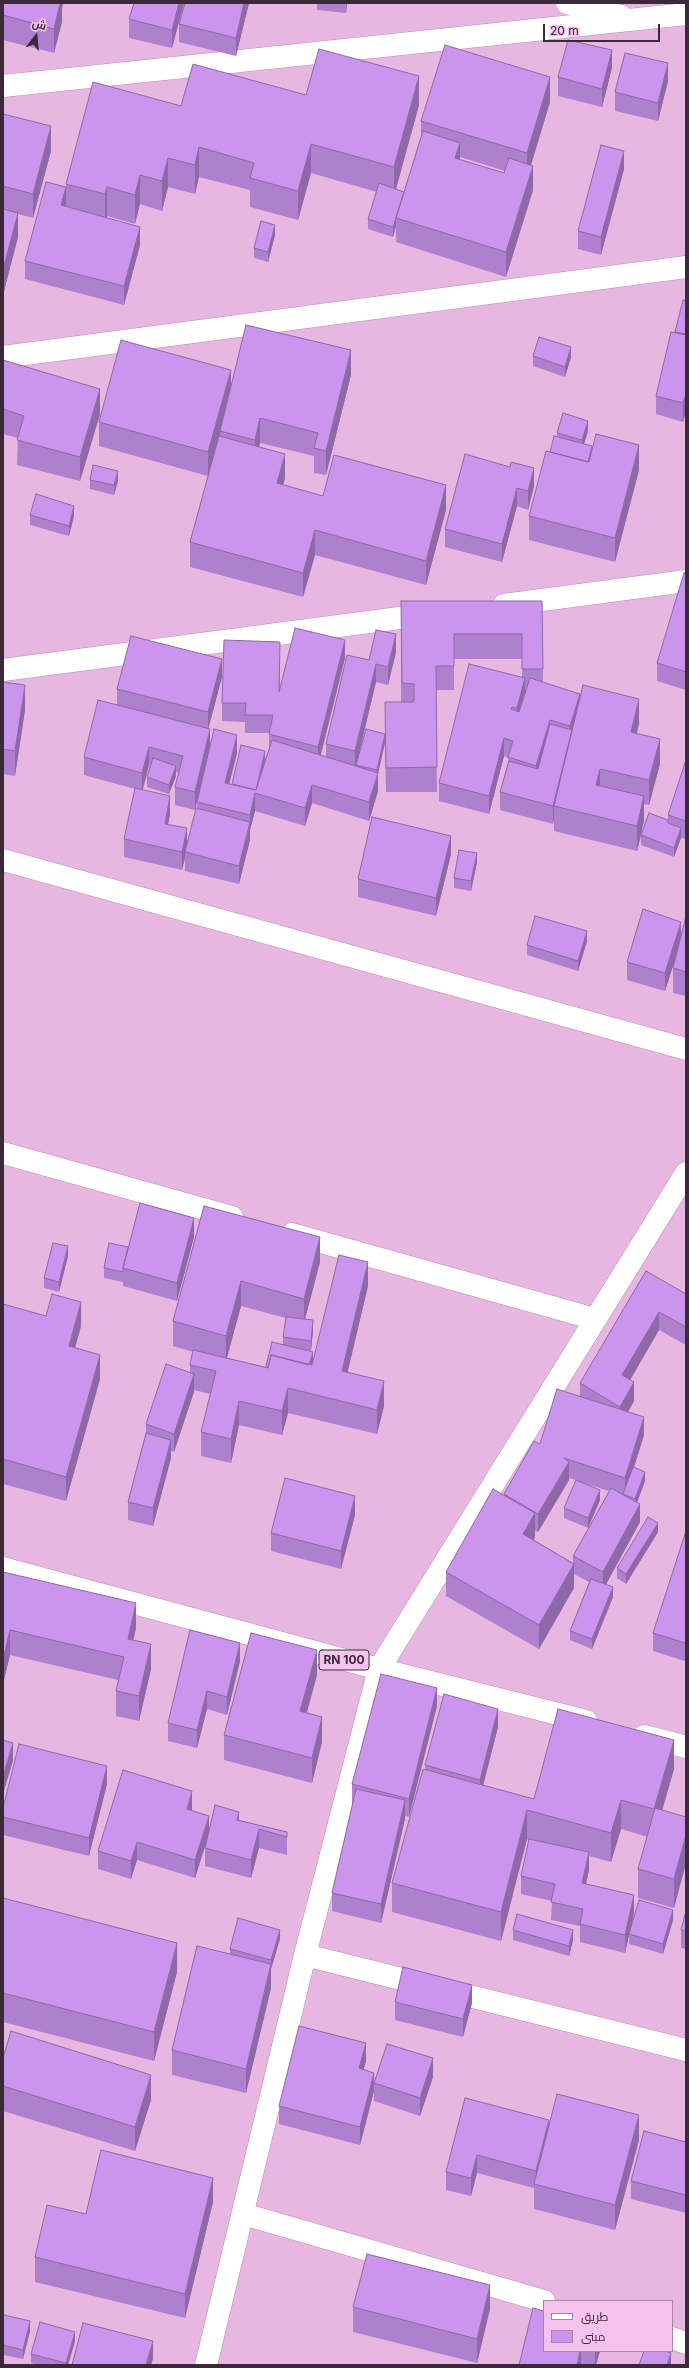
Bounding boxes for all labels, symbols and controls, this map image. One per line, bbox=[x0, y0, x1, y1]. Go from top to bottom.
north arrow bbox=[16, 16, 56, 56]
text: ش bbox=[31, 16, 48, 33]
scale bar bbox=[545, 16, 662, 42]
text: 20 m bbox=[550, 23, 579, 38]
road number: RN 100 bbox=[319, 1650, 369, 1670]
legend bbox=[543, 2300, 673, 2352]
text: طريق bbox=[581, 2309, 608, 2324]
text: مبنى bbox=[581, 2329, 606, 2344]

